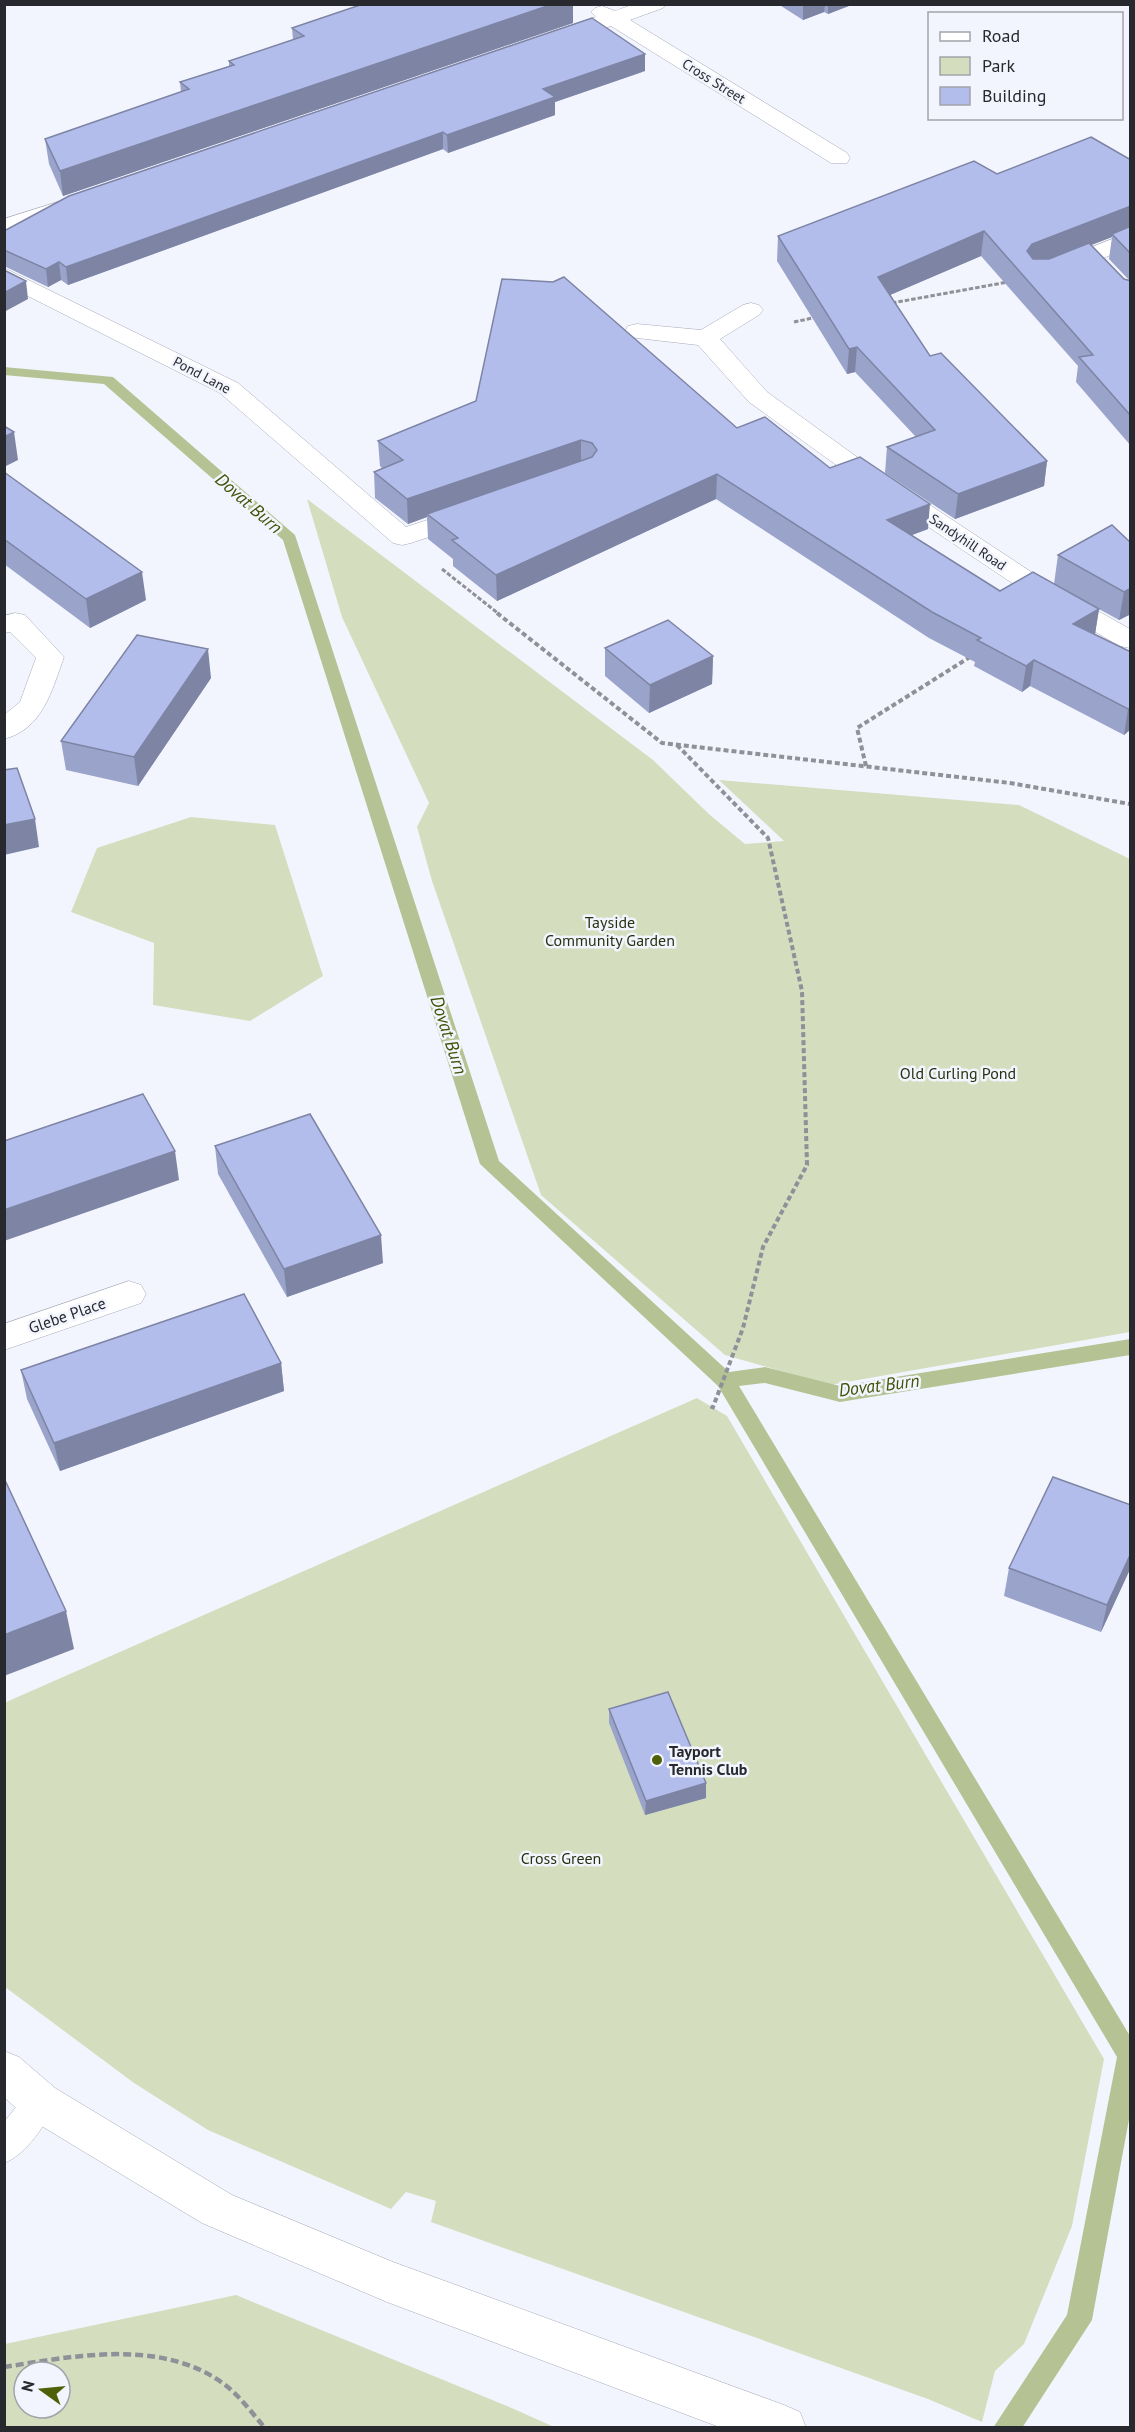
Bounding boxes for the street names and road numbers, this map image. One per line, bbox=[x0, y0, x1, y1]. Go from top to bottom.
street label: Cross Street bbox=[679, 54, 749, 108]
street label: Pond Lane bbox=[170, 352, 234, 398]
street label: Sandyhill Road bbox=[926, 510, 1010, 574]
street label: Glebe Place bbox=[26, 1292, 108, 1338]

